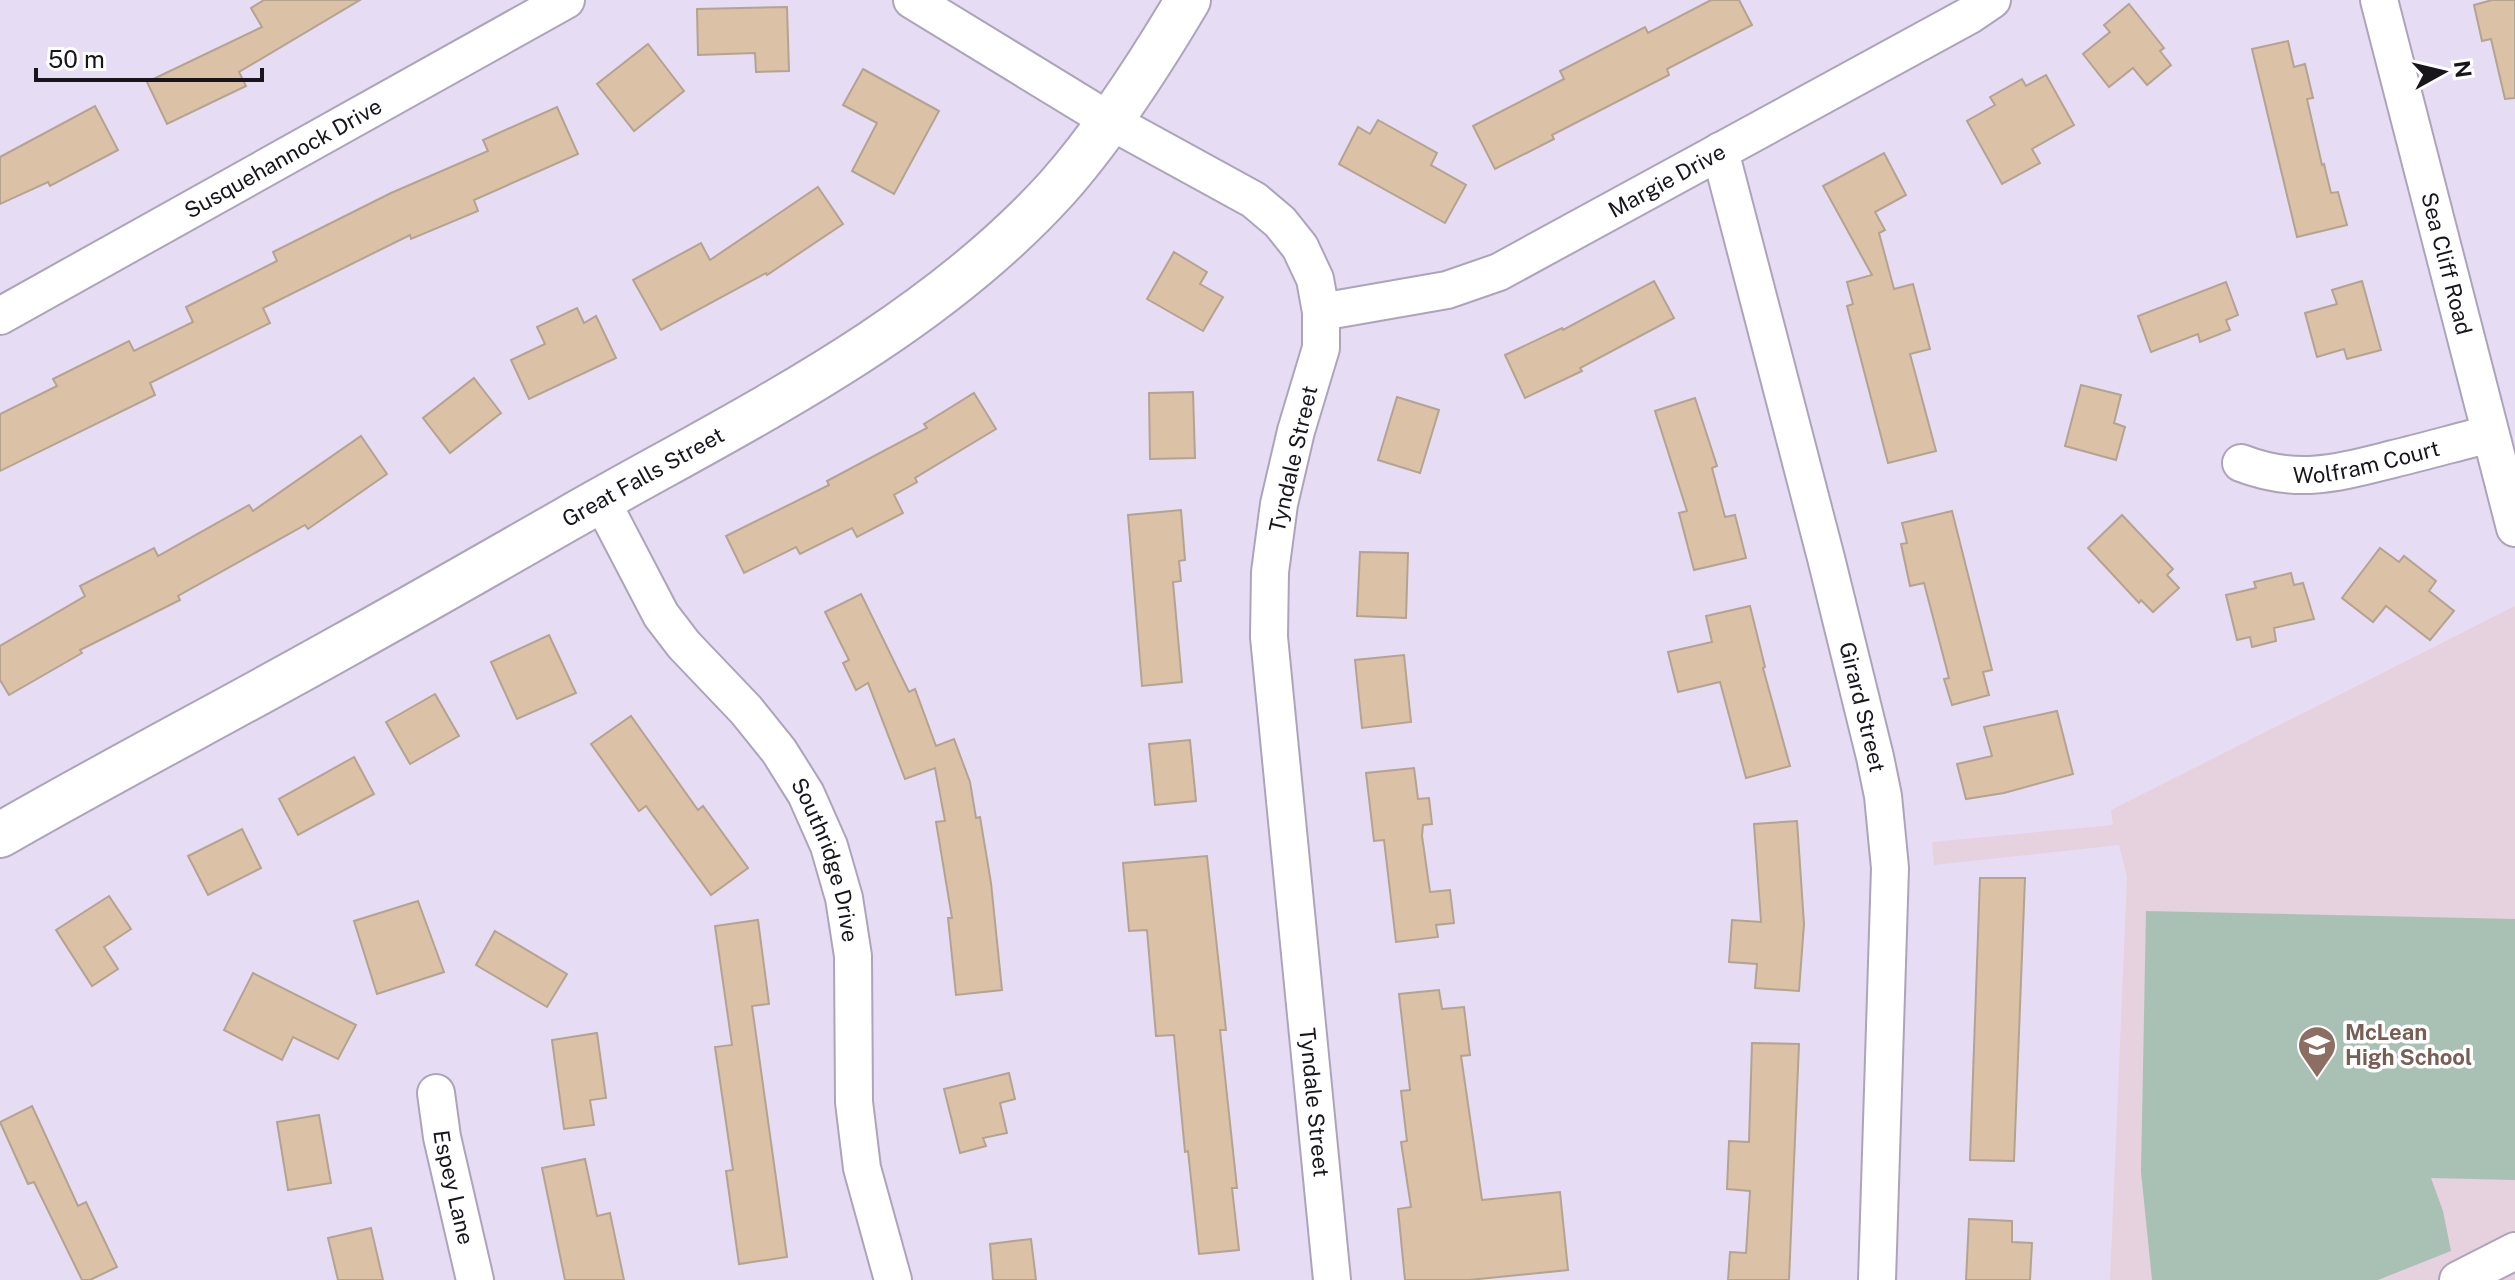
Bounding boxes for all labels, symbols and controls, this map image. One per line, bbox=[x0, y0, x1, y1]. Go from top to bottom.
scale bar bbox=[36, 32, 262, 82]
north arrow bbox=[2403, 32, 2483, 112]
text: 50 m bbox=[48, 45, 105, 73]
text: N bbox=[2449, 59, 2477, 80]
street label: Susquehannock Drive bbox=[180, 93, 386, 224]
street label: Margie Drive bbox=[1604, 138, 1730, 223]
street label: Sea Cliff Road bbox=[2416, 189, 2478, 337]
street label: Tyndale Street bbox=[1263, 383, 1323, 535]
street label: Great Falls Street bbox=[557, 422, 728, 532]
street label: Wolfram Court bbox=[2293, 435, 2442, 488]
street label: Girard Street bbox=[1834, 639, 1891, 774]
street label: Southridge Drive bbox=[786, 773, 864, 944]
place label: McLean High School bbox=[2345, 1019, 2472, 1070]
school or university icon: McLean High School bbox=[2296, 1024, 2338, 1079]
street label: Tyndale Street bbox=[1294, 1026, 1335, 1178]
street label: Espey Lane bbox=[428, 1129, 479, 1247]

